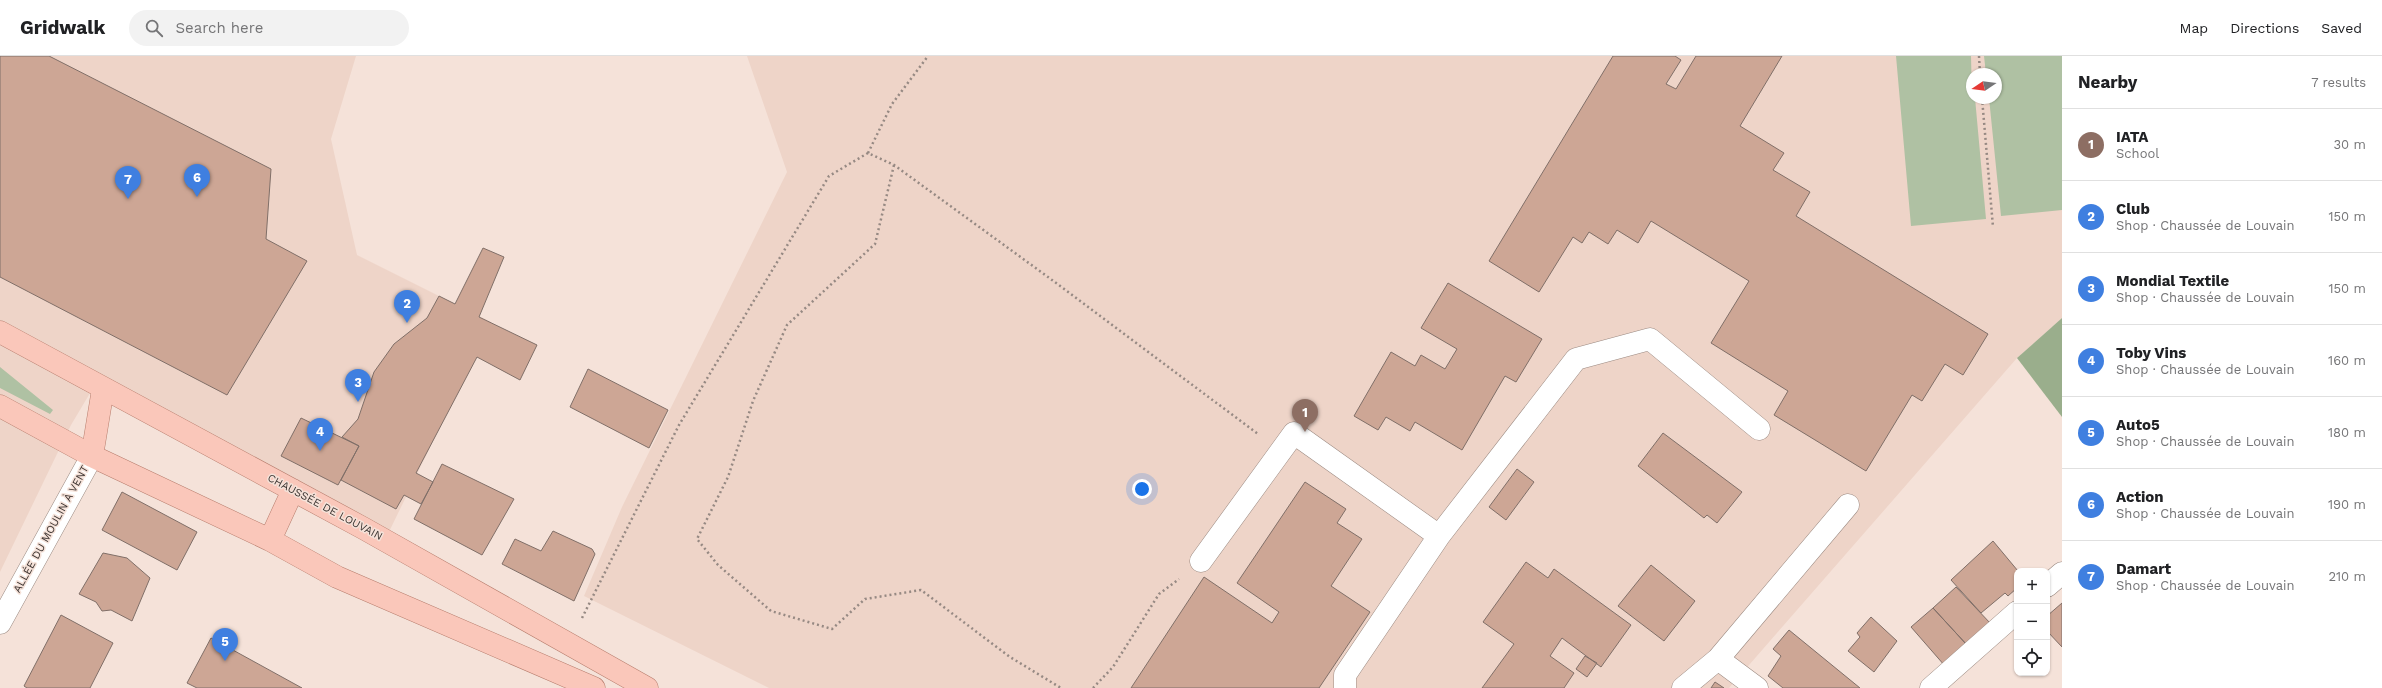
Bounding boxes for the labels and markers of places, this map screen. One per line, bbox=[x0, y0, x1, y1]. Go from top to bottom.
pin: 6 bbox=[184, 164, 210, 197]
pin: 7 bbox=[115, 166, 141, 199]
pin: 2 bbox=[394, 290, 420, 323]
pin: 3 bbox=[345, 369, 371, 402]
pin: 1 bbox=[1292, 399, 1318, 432]
pin: 4 bbox=[307, 418, 333, 451]
pin: 5 bbox=[212, 628, 238, 661]

